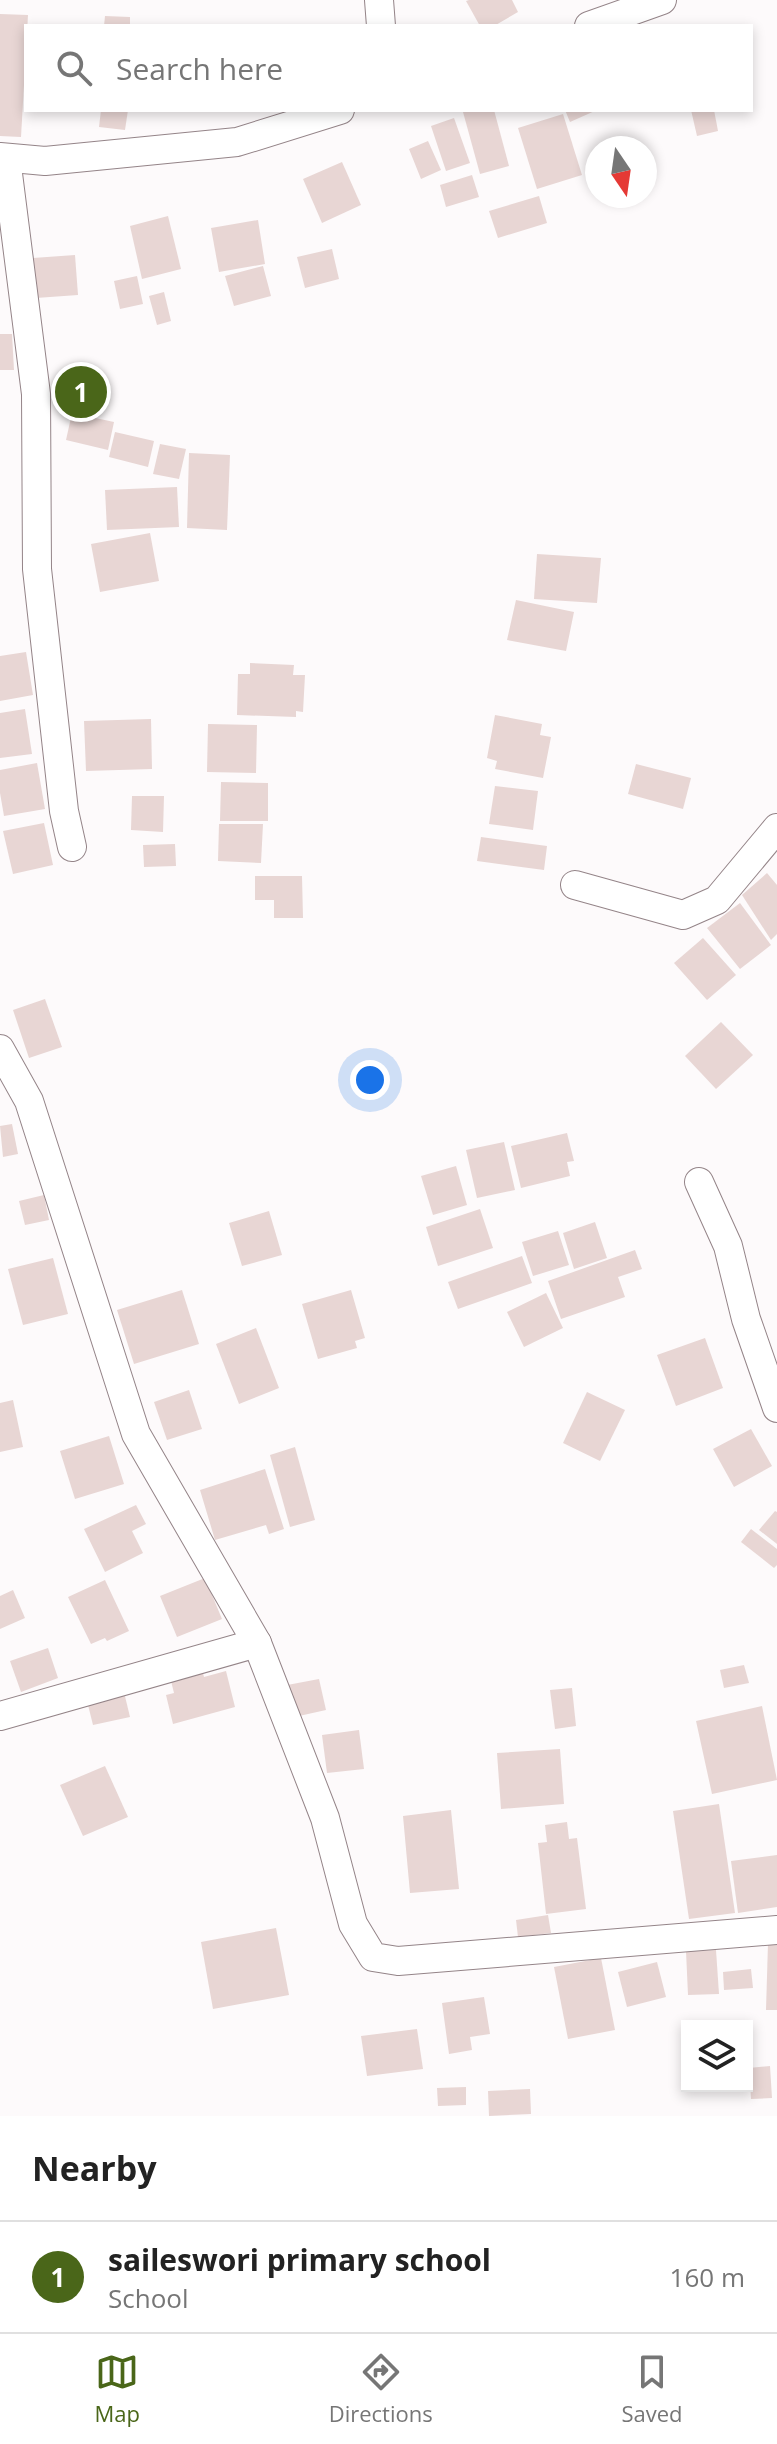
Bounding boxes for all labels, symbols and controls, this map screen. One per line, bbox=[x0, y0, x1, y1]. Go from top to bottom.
search box bbox=[24, 24, 753, 112]
icon: search bbox=[52, 46, 96, 90]
text: Search here bbox=[116, 48, 283, 89]
north arrow bbox=[585, 136, 657, 208]
pin: 1 bbox=[55, 362, 107, 422]
your location bbox=[350, 1060, 390, 1100]
map controls bbox=[681, 2020, 753, 2092]
button: layers bbox=[681, 2020, 753, 2092]
text: Nearby bbox=[32, 2145, 157, 2191]
text: saileswori primary school bbox=[108, 2239, 491, 2280]
text: 1 bbox=[51, 2259, 65, 2295]
text: 160 m bbox=[670, 2259, 745, 2295]
text: School bbox=[108, 2280, 189, 2316]
tab: Map bbox=[94, 2350, 140, 2428]
tab: Directions bbox=[329, 2350, 433, 2428]
tab: Saved bbox=[621, 2350, 683, 2428]

